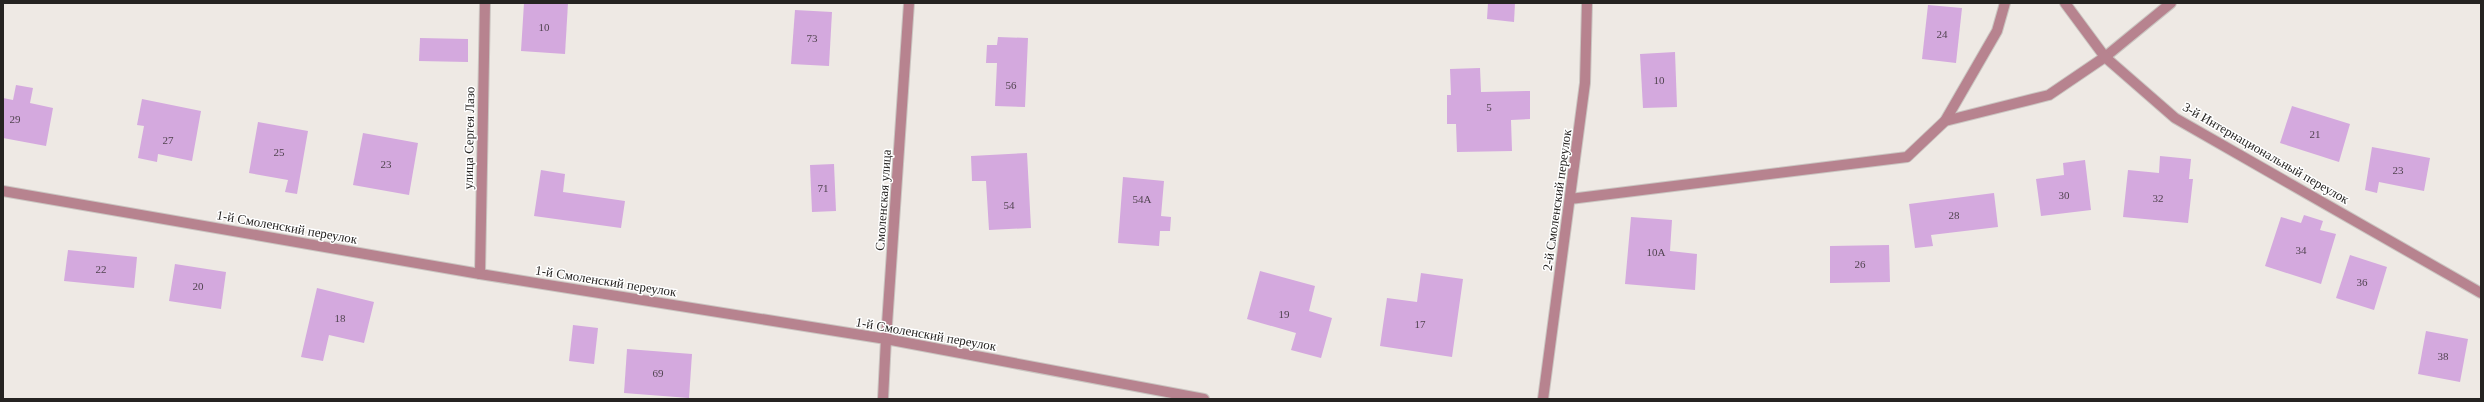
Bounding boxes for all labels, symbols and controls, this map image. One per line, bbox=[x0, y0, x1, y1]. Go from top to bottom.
house number: 10 bbox=[539, 21, 550, 33]
house number: 24 bbox=[1937, 28, 1948, 40]
house number: 73 bbox=[807, 32, 818, 44]
house number: 10 bbox=[1654, 74, 1665, 86]
house number: 56 bbox=[1006, 79, 1017, 91]
street label: улица Сергея Лазо bbox=[461, 86, 477, 190]
street label: 3-й Интернациональный переулок bbox=[2180, 99, 2352, 207]
house number: 5 bbox=[1486, 101, 1492, 113]
house number: 29 bbox=[10, 113, 21, 125]
street label: 2-й Смоленский переулок bbox=[1540, 128, 1574, 272]
house number: 21 bbox=[2310, 128, 2321, 140]
house number: 27 bbox=[163, 134, 174, 146]
house number: 25 bbox=[274, 146, 285, 158]
street label: Смоленская улица bbox=[872, 149, 894, 251]
house number: 23 bbox=[381, 158, 392, 170]
house number: 23 bbox=[2393, 164, 2404, 176]
house number: 71 bbox=[818, 182, 829, 194]
house number: 30 bbox=[2059, 189, 2070, 201]
house number: 32 bbox=[2153, 192, 2164, 204]
house number: 54А bbox=[1133, 193, 1152, 205]
house number: 54 bbox=[1004, 199, 1015, 211]
street label: 1-й Смоленский переулок bbox=[215, 207, 359, 247]
house number: 28 bbox=[1949, 209, 1960, 221]
house number: 34 bbox=[2296, 244, 2307, 256]
house number: 10А bbox=[1647, 246, 1666, 258]
house number: 26 bbox=[1855, 258, 1866, 270]
street label: 1-й Смоленский переулок bbox=[534, 262, 678, 300]
house number: 22 bbox=[96, 263, 107, 275]
house number: 36 bbox=[2357, 276, 2368, 288]
house number: 20 bbox=[193, 280, 204, 292]
house number: 19 bbox=[1279, 308, 1290, 320]
house number: 18 bbox=[335, 312, 346, 324]
street label: 1-й Смоленский переулок bbox=[854, 314, 998, 354]
house number: 17 bbox=[1415, 318, 1426, 330]
house number: 38 bbox=[2438, 350, 2449, 362]
house number: 69 bbox=[653, 367, 664, 379]

